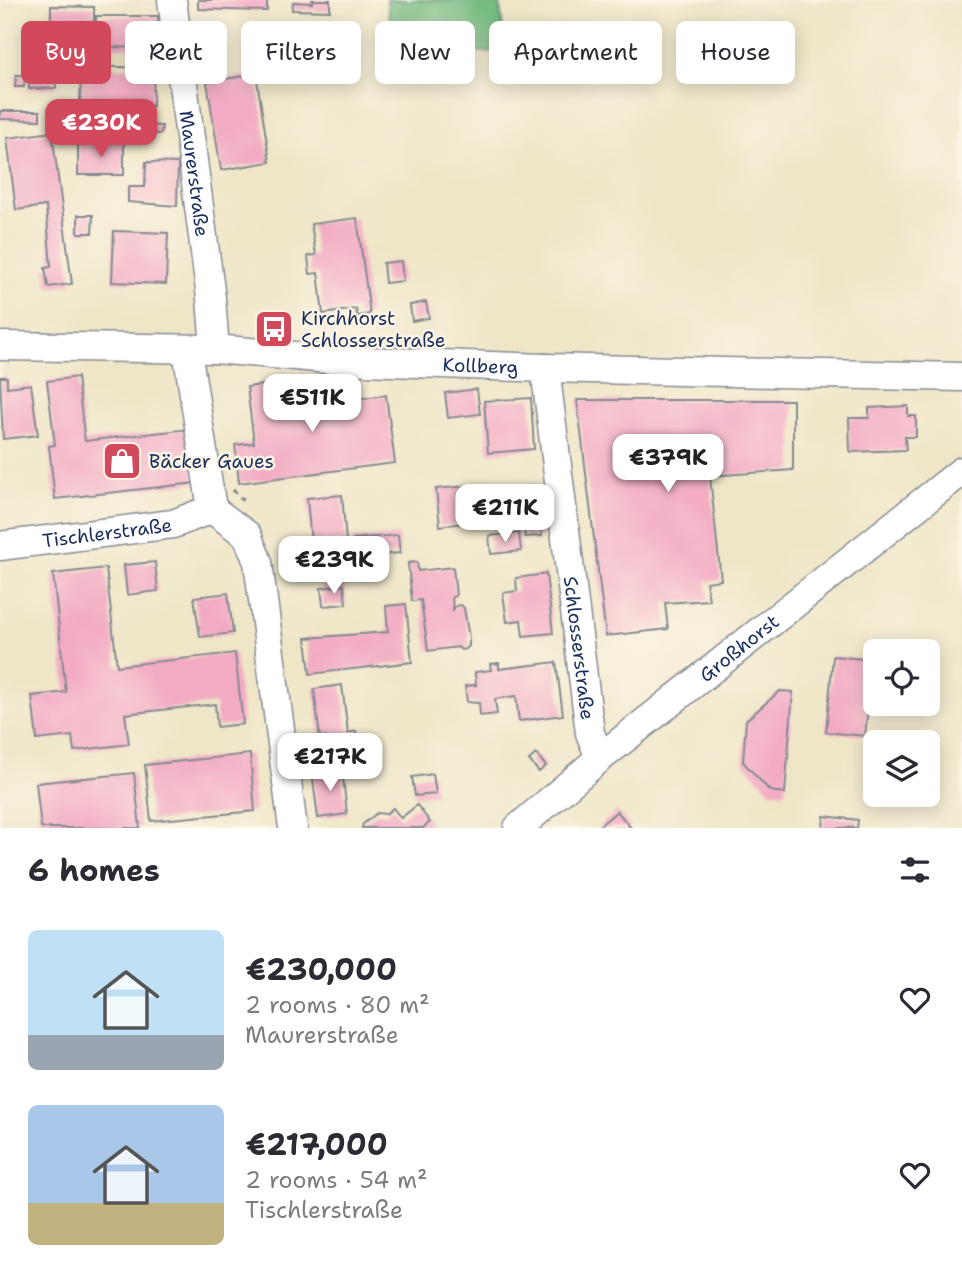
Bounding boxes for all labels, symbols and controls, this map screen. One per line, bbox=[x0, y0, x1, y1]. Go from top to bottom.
chip: Buy bbox=[21, 21, 111, 84]
chip: Rent bbox=[125, 21, 227, 84]
chip: Filters bbox=[241, 21, 361, 84]
chip: New bbox=[375, 21, 475, 84]
chip: Apartment bbox=[489, 21, 662, 84]
chip: House bbox=[676, 21, 795, 84]
pin: €230K bbox=[52, 100, 150, 159]
text: €230K bbox=[61, 107, 141, 137]
street label: Maurerstraße bbox=[174, 109, 215, 238]
place label: Kirchhorst Schlosserstraße bbox=[301, 306, 445, 353]
bus stop icon: Kirchhorst Schlosserstraße bbox=[253, 308, 295, 350]
street label: Kollberg bbox=[442, 352, 519, 379]
pin: €511K bbox=[263, 374, 361, 434]
text: €511K bbox=[279, 382, 345, 412]
pin: €379K bbox=[619, 434, 717, 494]
shop icon: Bäcker Gaues bbox=[101, 440, 143, 482]
text: €379K bbox=[629, 442, 707, 472]
place label: Bäcker Gaues bbox=[149, 449, 274, 474]
pin: €211K bbox=[456, 484, 554, 544]
text: €211K bbox=[471, 492, 539, 522]
street label: Tischlerstraße bbox=[41, 512, 173, 553]
pin: €239K bbox=[285, 536, 383, 596]
text: €239K bbox=[294, 544, 374, 574]
street label: Schlosserstraße bbox=[558, 575, 601, 721]
street label: Großhorst bbox=[694, 609, 784, 687]
map controls bbox=[863, 639, 940, 807]
button: locate bbox=[863, 639, 940, 716]
button: layers bbox=[863, 730, 940, 807]
pin: €217K bbox=[281, 734, 379, 793]
text: €217K bbox=[293, 741, 367, 771]
text: 6 homes bbox=[28, 850, 160, 891]
icon: filters bbox=[896, 851, 934, 889]
text: €230,000 bbox=[245, 949, 397, 990]
icon: home bbox=[84, 958, 168, 1042]
icon: heart bbox=[896, 981, 934, 1019]
text: 2 rooms · 80 m² bbox=[245, 990, 430, 1020]
text: Maurerstraße bbox=[245, 1020, 399, 1050]
text: €217,000 bbox=[245, 1124, 388, 1165]
icon: home bbox=[84, 1133, 168, 1217]
icon: heart bbox=[896, 1156, 934, 1194]
text: 2 rooms · 54 m² bbox=[245, 1165, 428, 1195]
text: Tischlerstraße bbox=[245, 1195, 403, 1225]

